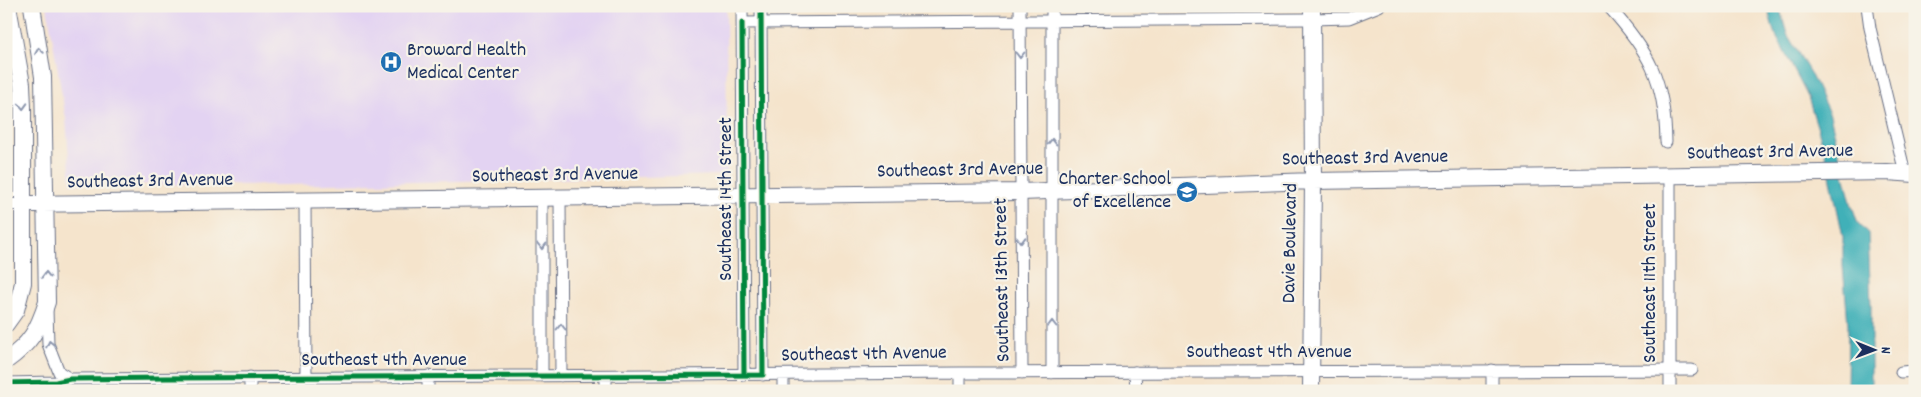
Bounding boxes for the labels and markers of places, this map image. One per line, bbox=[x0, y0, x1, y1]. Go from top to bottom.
place label: Broward Health Medical Center bbox=[407, 37, 526, 88]
hospital icon: Broward Health Medical Center bbox=[379, 50, 403, 74]
place label: Charter School of Excellence bbox=[1058, 166, 1171, 217]
school or university icon: Charter School of Excellence bbox=[1175, 180, 1199, 204]

